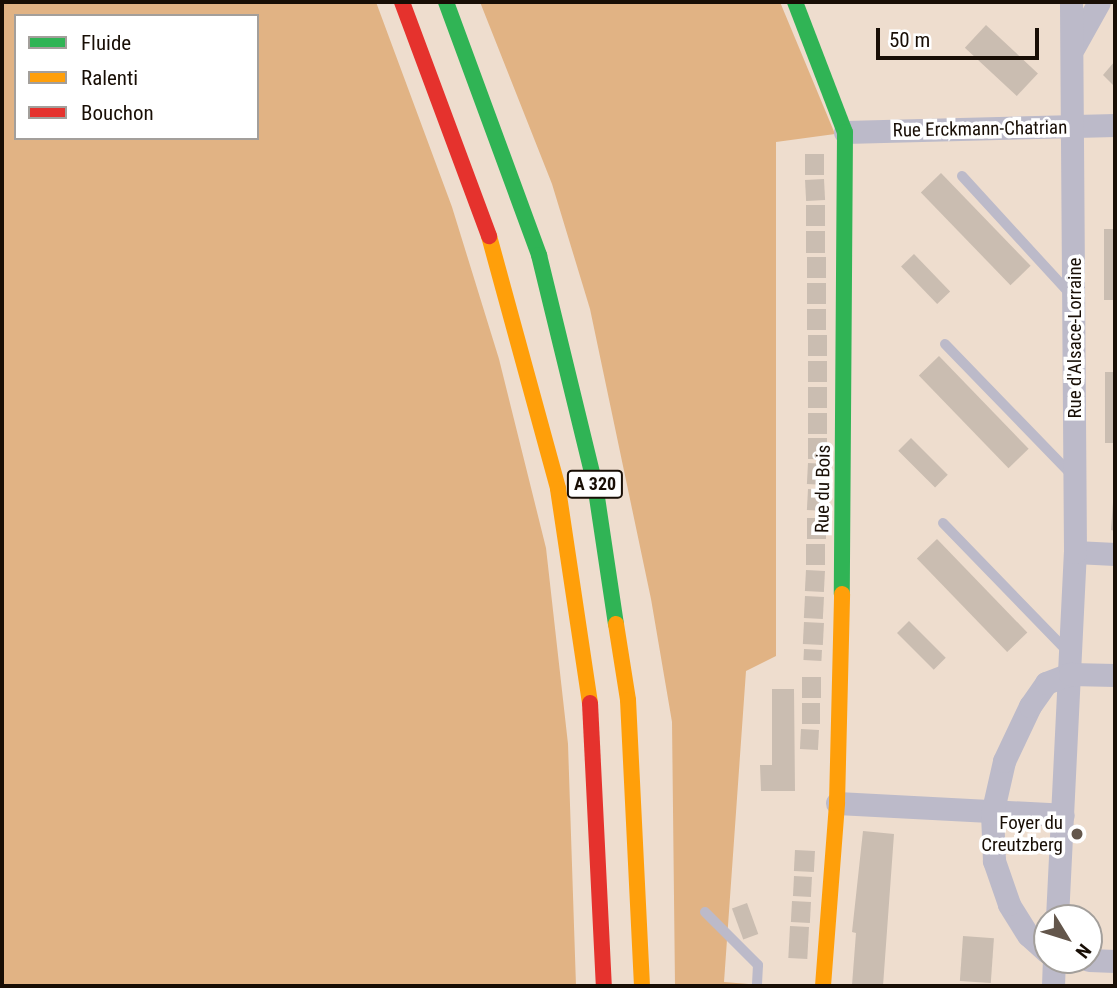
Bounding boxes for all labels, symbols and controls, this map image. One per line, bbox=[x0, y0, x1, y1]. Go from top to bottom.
legend bbox=[14, 14, 259, 140]
scale bar bbox=[879, 14, 1042, 58]
text: 50 m bbox=[889, 28, 930, 52]
text: Fluide bbox=[81, 31, 131, 55]
text: Ralenti bbox=[81, 66, 138, 90]
text: Bouchon bbox=[81, 101, 154, 125]
street label: Rue Erckmann-Chatrian bbox=[893, 116, 1067, 142]
street label: Rue d'Alsace-Lorraine bbox=[1064, 258, 1086, 418]
street label: Rue du Bois bbox=[811, 445, 835, 533]
road number: A 320 bbox=[565, 470, 625, 498]
place label: Foyer du Creutzberg bbox=[981, 812, 1063, 856]
marker: Foyer du Creutzberg bbox=[1069, 826, 1085, 842]
north arrow bbox=[1033, 904, 1103, 974]
text: N bbox=[1071, 939, 1096, 963]

